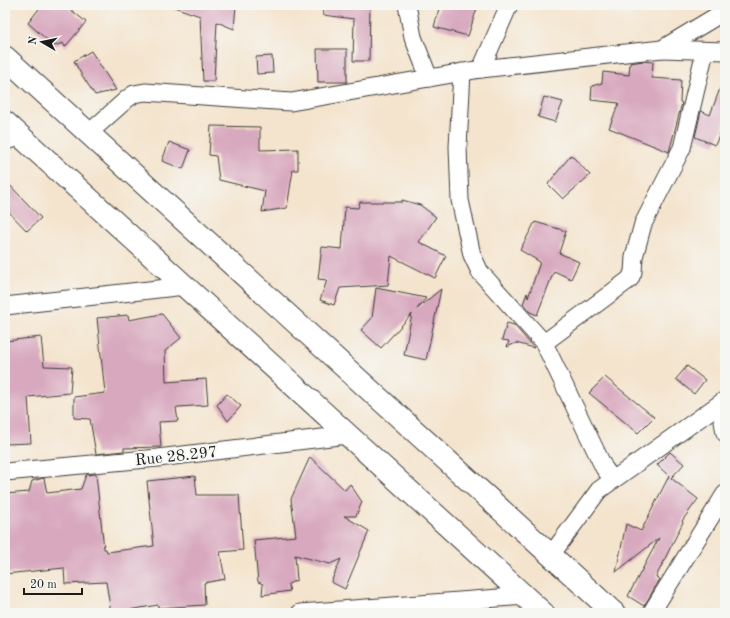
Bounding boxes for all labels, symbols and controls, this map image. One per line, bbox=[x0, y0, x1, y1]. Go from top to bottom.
north arrow bbox=[22, 22, 62, 62]
text: N bbox=[28, 35, 40, 46]
street label: Rue 28.297 bbox=[134, 445, 218, 469]
scale bar bbox=[24, 570, 82, 596]
text: 20 m bbox=[30, 579, 57, 591]

